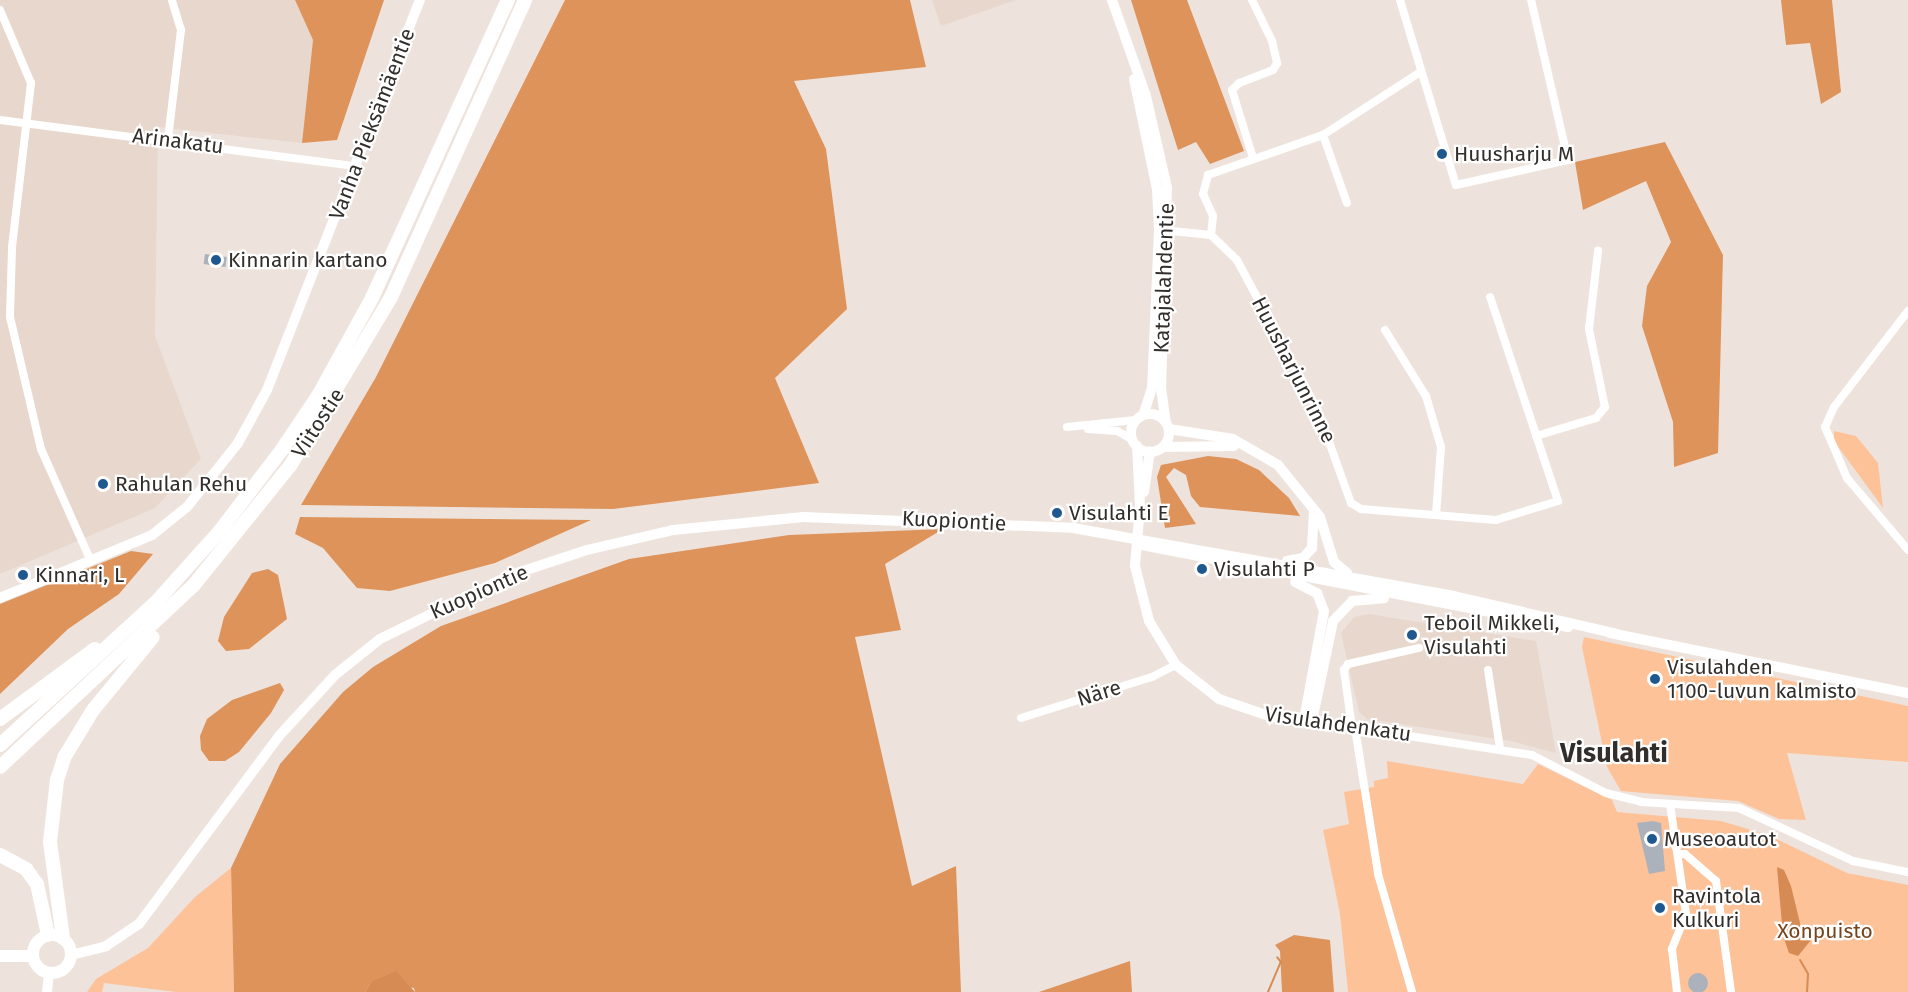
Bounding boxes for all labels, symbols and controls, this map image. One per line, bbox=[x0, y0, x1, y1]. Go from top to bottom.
street label: Vanha Pieksämäentie bbox=[324, 25, 420, 223]
street label: Arinakatu bbox=[131, 123, 225, 159]
place label: Huusharju M bbox=[1454, 141, 1574, 167]
marker: Huusharju M bbox=[1435, 147, 1449, 161]
street label: Katajalahdentie bbox=[1149, 202, 1179, 354]
place label: Kinnarin kartano bbox=[228, 247, 388, 273]
marker: Kinnarin kartano bbox=[209, 253, 223, 267]
street label: Huusharjunrinne bbox=[1246, 293, 1342, 447]
street label: Viitostie bbox=[286, 384, 350, 462]
place label: Rahulan Rehu bbox=[115, 471, 247, 497]
marker: Rahulan Rehu bbox=[96, 477, 110, 491]
place label: Visulahti E bbox=[1069, 500, 1169, 526]
street label: Kuopiontie bbox=[901, 506, 1007, 536]
marker: Visulahti E bbox=[1050, 506, 1064, 520]
place label: Visulahti P bbox=[1214, 556, 1315, 582]
street label: Kuopiontie bbox=[426, 559, 532, 625]
place label: Kinnari, L bbox=[35, 562, 124, 588]
marker: Visulahti P bbox=[1195, 562, 1209, 576]
marker: Kinnari, L bbox=[16, 568, 30, 582]
place label: Teboil Mikkeli, Visulahti bbox=[1424, 610, 1560, 660]
marker: Teboil Mikkeli, Visulahti bbox=[1405, 628, 1419, 642]
place label: Visulahden 1100-luvun kalmisto bbox=[1667, 654, 1857, 704]
marker: Visulahden 1100-luvun kalmisto bbox=[1648, 672, 1662, 686]
street label: Näre bbox=[1074, 674, 1124, 712]
street label: Visulahdenkatu bbox=[1263, 701, 1413, 747]
district label: Visulahti bbox=[1560, 738, 1668, 770]
place label: Museoautot bbox=[1664, 826, 1777, 852]
marker: Museoautot bbox=[1645, 832, 1659, 846]
place label: Ravintola Kulkuri bbox=[1672, 883, 1761, 933]
marker: Ravintola Kulkuri bbox=[1653, 901, 1667, 915]
park label: Xonpuisto bbox=[1777, 918, 1873, 944]

